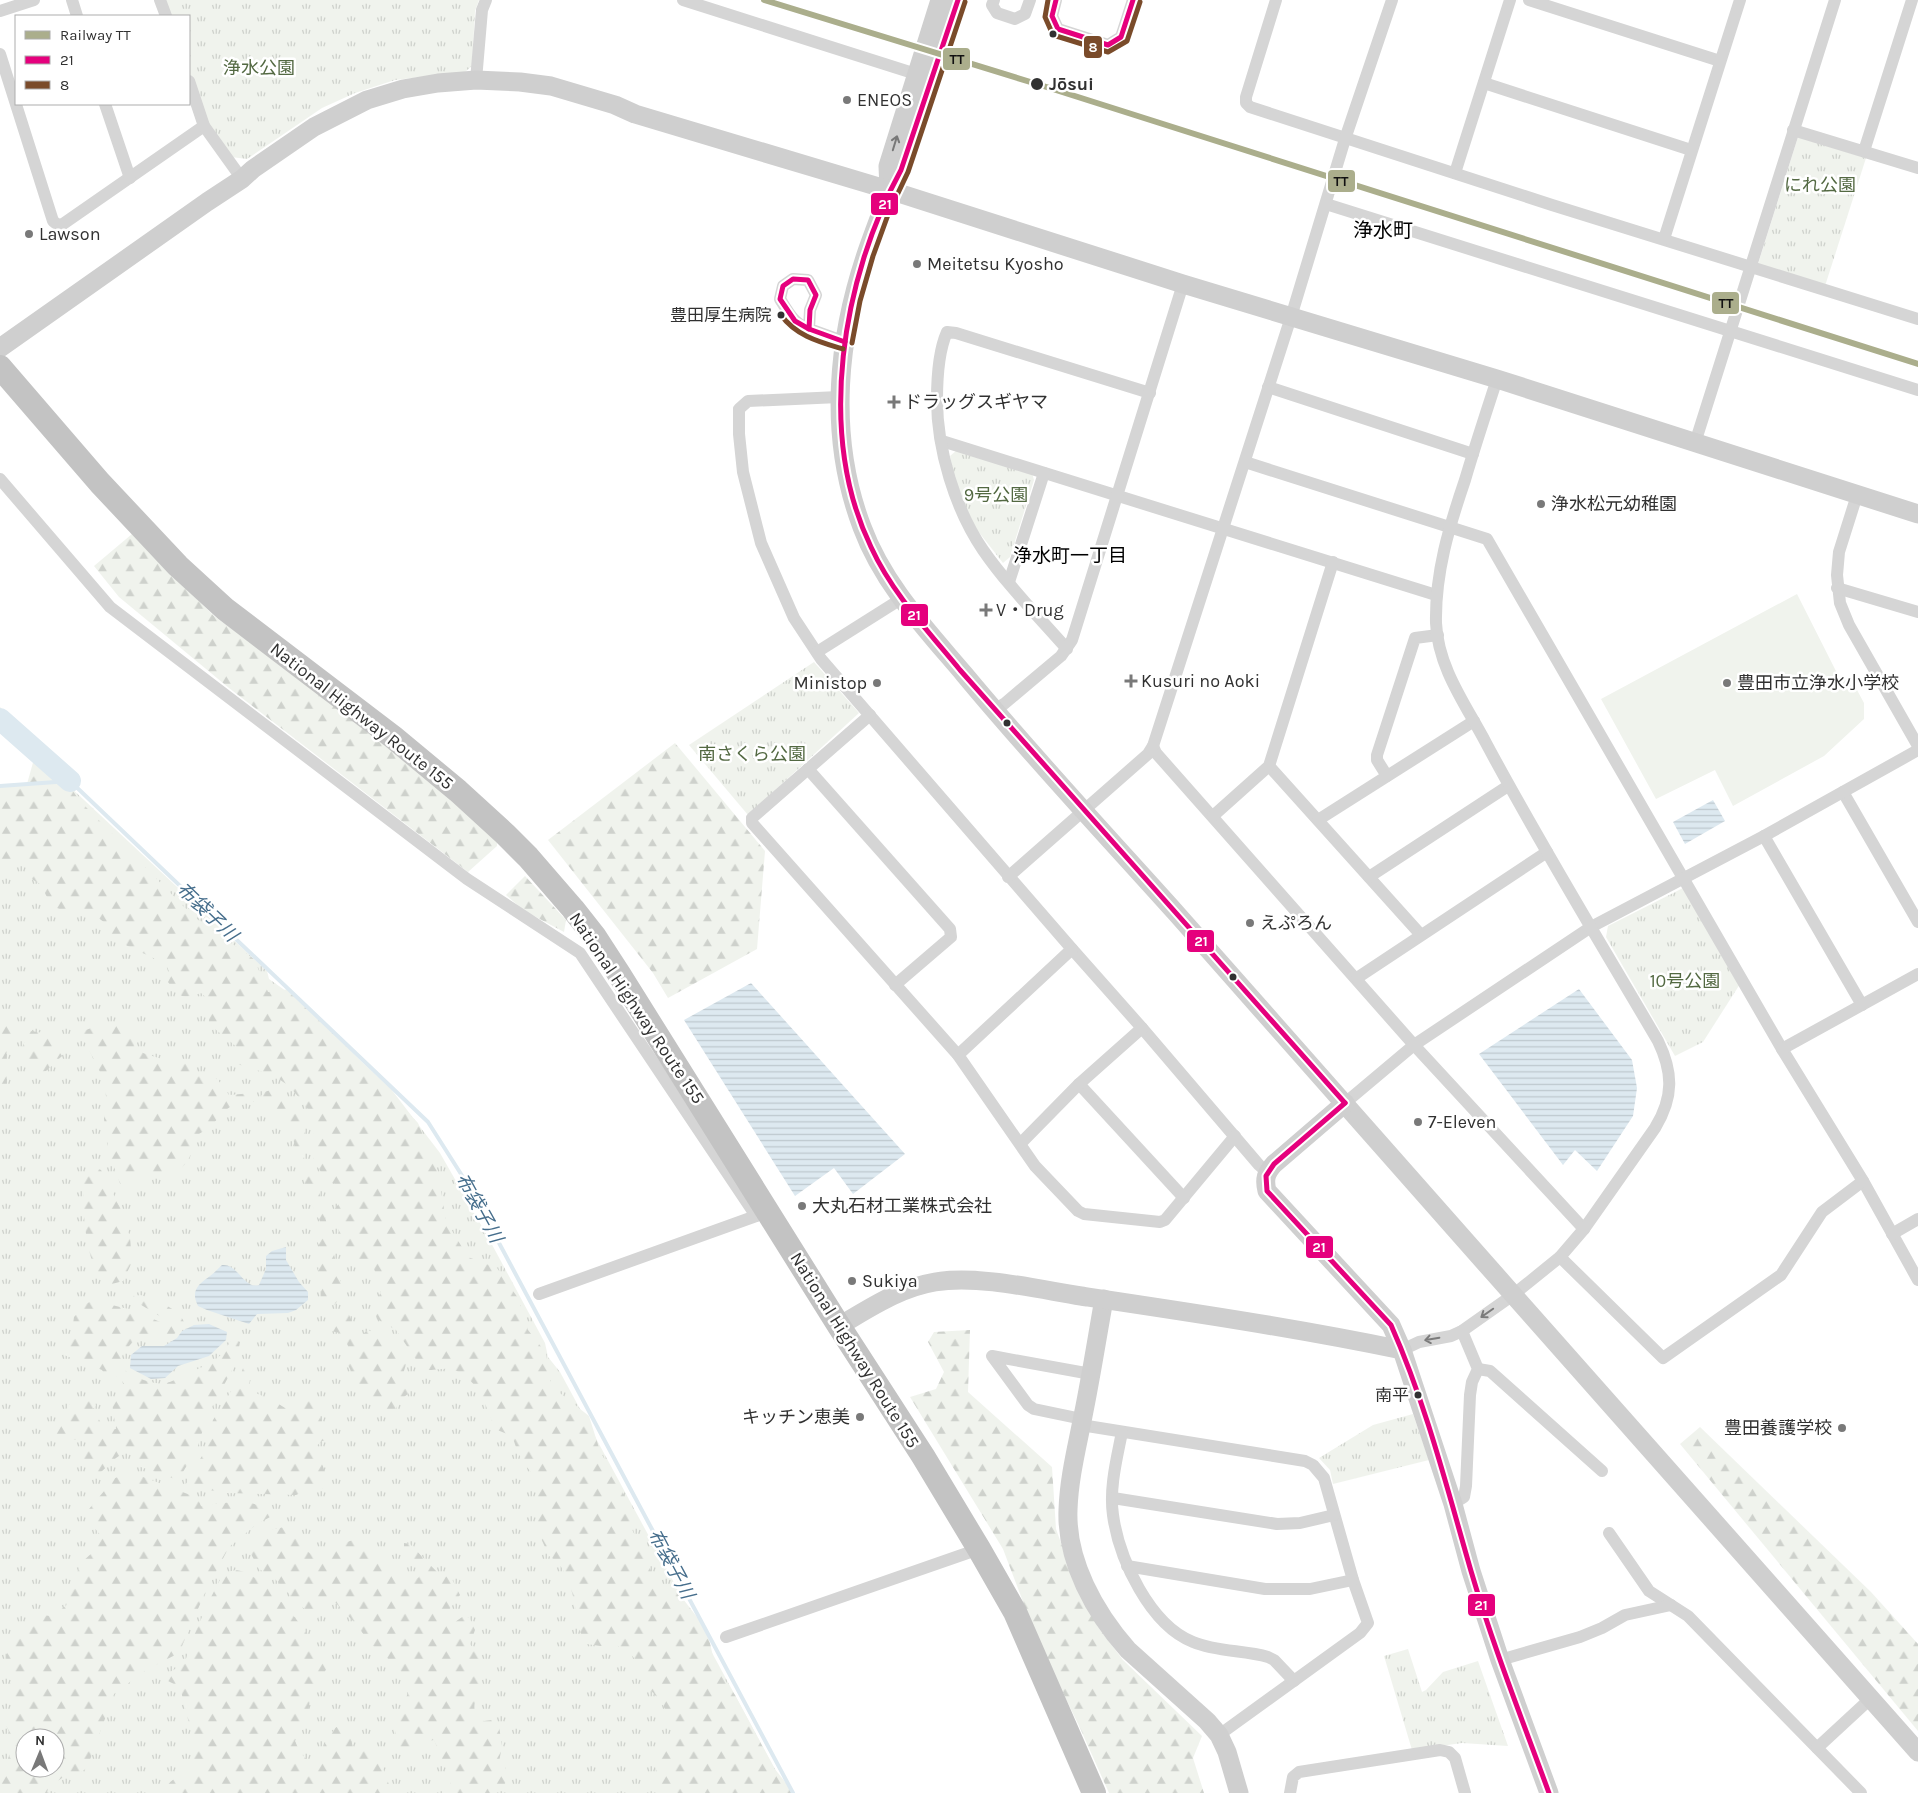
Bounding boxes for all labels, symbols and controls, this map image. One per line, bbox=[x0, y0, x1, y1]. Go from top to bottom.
legend bbox=[15, 15, 190, 105]
text: Railway TT bbox=[60, 26, 131, 44]
unlabelled marker bbox=[1048, 29, 1058, 39]
line badge: 8 bbox=[1083, 35, 1103, 59]
text: 8 bbox=[1088, 39, 1098, 56]
line badge: TT bbox=[942, 47, 971, 71]
text: 21 bbox=[60, 51, 74, 69]
text: TT bbox=[950, 51, 965, 68]
park label: 浄水公園 bbox=[223, 57, 295, 79]
place label: Jōsui bbox=[1049, 73, 1094, 95]
text: 8 bbox=[60, 76, 69, 94]
marker: Jōsui bbox=[1029, 76, 1045, 92]
place label: ENEOS bbox=[857, 89, 912, 111]
marker: ENEOS bbox=[841, 94, 853, 106]
one-way arrow bbox=[890, 135, 900, 151]
line badge: TT bbox=[1327, 169, 1356, 193]
text: TT bbox=[1334, 173, 1349, 190]
park label: にれ公園 bbox=[1784, 174, 1856, 196]
line badge: 21 bbox=[870, 192, 899, 216]
text: 21 bbox=[878, 196, 892, 213]
district label: 浄水町 bbox=[1353, 219, 1413, 242]
place label: Lawson bbox=[39, 223, 101, 245]
marker: Lawson bbox=[23, 228, 35, 240]
place label: Meitetsu Kyosho bbox=[927, 253, 1064, 275]
marker: Meitetsu Kyosho bbox=[911, 258, 923, 270]
line badge: TT bbox=[1711, 291, 1740, 315]
text: TT bbox=[1719, 295, 1734, 312]
place label: 豊田厚生病院 bbox=[670, 305, 772, 325]
marker: 豊田厚生病院 bbox=[776, 310, 786, 320]
place label: ドラッグスギヤマ bbox=[904, 391, 1048, 413]
marker: ドラッグスギヤマ bbox=[888, 396, 900, 408]
park label: 9号公園 bbox=[964, 484, 1028, 506]
place label: 浄水松元幼稚園 bbox=[1551, 493, 1677, 515]
marker: 浄水松元幼稚園 bbox=[1535, 498, 1547, 510]
district label: 浄水町一丁目 bbox=[1013, 545, 1127, 567]
place label: V・Drug bbox=[996, 599, 1064, 621]
line badge: 21 bbox=[900, 603, 929, 627]
marker: V・Drug bbox=[980, 604, 992, 616]
text: 21 bbox=[907, 607, 921, 624]
street label: National Highway Route 155 bbox=[266, 638, 458, 794]
place label: Kusuri no Aoki bbox=[1141, 670, 1260, 692]
place label: Ministop bbox=[794, 672, 867, 694]
place label: 豊田市立浄水小学校 bbox=[1737, 672, 1899, 694]
marker: Kusuri no Aoki bbox=[1125, 675, 1137, 687]
marker: Ministop bbox=[871, 677, 883, 689]
marker: 豊田市立浄水小学校 bbox=[1721, 677, 1733, 689]
unlabelled marker bbox=[1002, 718, 1012, 728]
park label: 南さくら公園 bbox=[698, 743, 806, 765]
water label: 布袋子川 bbox=[172, 878, 243, 948]
street label: National Highway Route 155 bbox=[565, 908, 709, 1108]
place label: えぷろん bbox=[1260, 912, 1332, 934]
marker: えぷろん bbox=[1244, 917, 1256, 929]
line badge: 21 bbox=[1186, 929, 1215, 953]
text: 21 bbox=[1194, 933, 1208, 950]
park label: 10号公園 bbox=[1650, 970, 1720, 992]
unlabelled marker bbox=[1228, 972, 1238, 982]
place label: 7-Eleven bbox=[1428, 1111, 1496, 1133]
marker: 7-Eleven bbox=[1412, 1116, 1424, 1128]
water label: 布袋子川 bbox=[451, 1169, 508, 1248]
place label: 大丸石材工業株式会社 bbox=[812, 1195, 992, 1217]
marker: 大丸石材工業株式会社 bbox=[796, 1200, 808, 1212]
line badge: 21 bbox=[1305, 1235, 1334, 1259]
text: 21 bbox=[1312, 1239, 1326, 1256]
street label: National Highway Route 155 bbox=[786, 1248, 924, 1452]
place label: Sukiya bbox=[862, 1270, 918, 1292]
marker: Sukiya bbox=[846, 1275, 858, 1287]
one-way arrow bbox=[1481, 1308, 1495, 1318]
one-way arrow bbox=[1424, 1335, 1440, 1345]
place label: 南平 bbox=[1375, 1385, 1409, 1405]
marker: 南平 bbox=[1413, 1390, 1423, 1400]
place label: キッチン恵美 bbox=[742, 1406, 850, 1428]
marker: キッチン恵美 bbox=[854, 1411, 866, 1423]
place label: 豊田養護学校 bbox=[1724, 1417, 1832, 1439]
marker: 豊田養護学校 bbox=[1836, 1422, 1848, 1434]
water label: 布袋子川 bbox=[643, 1525, 699, 1604]
line badge: 21 bbox=[1467, 1593, 1496, 1617]
text: 21 bbox=[1474, 1597, 1488, 1614]
north arrow bbox=[15, 1728, 65, 1778]
text: N bbox=[35, 1732, 45, 1749]

